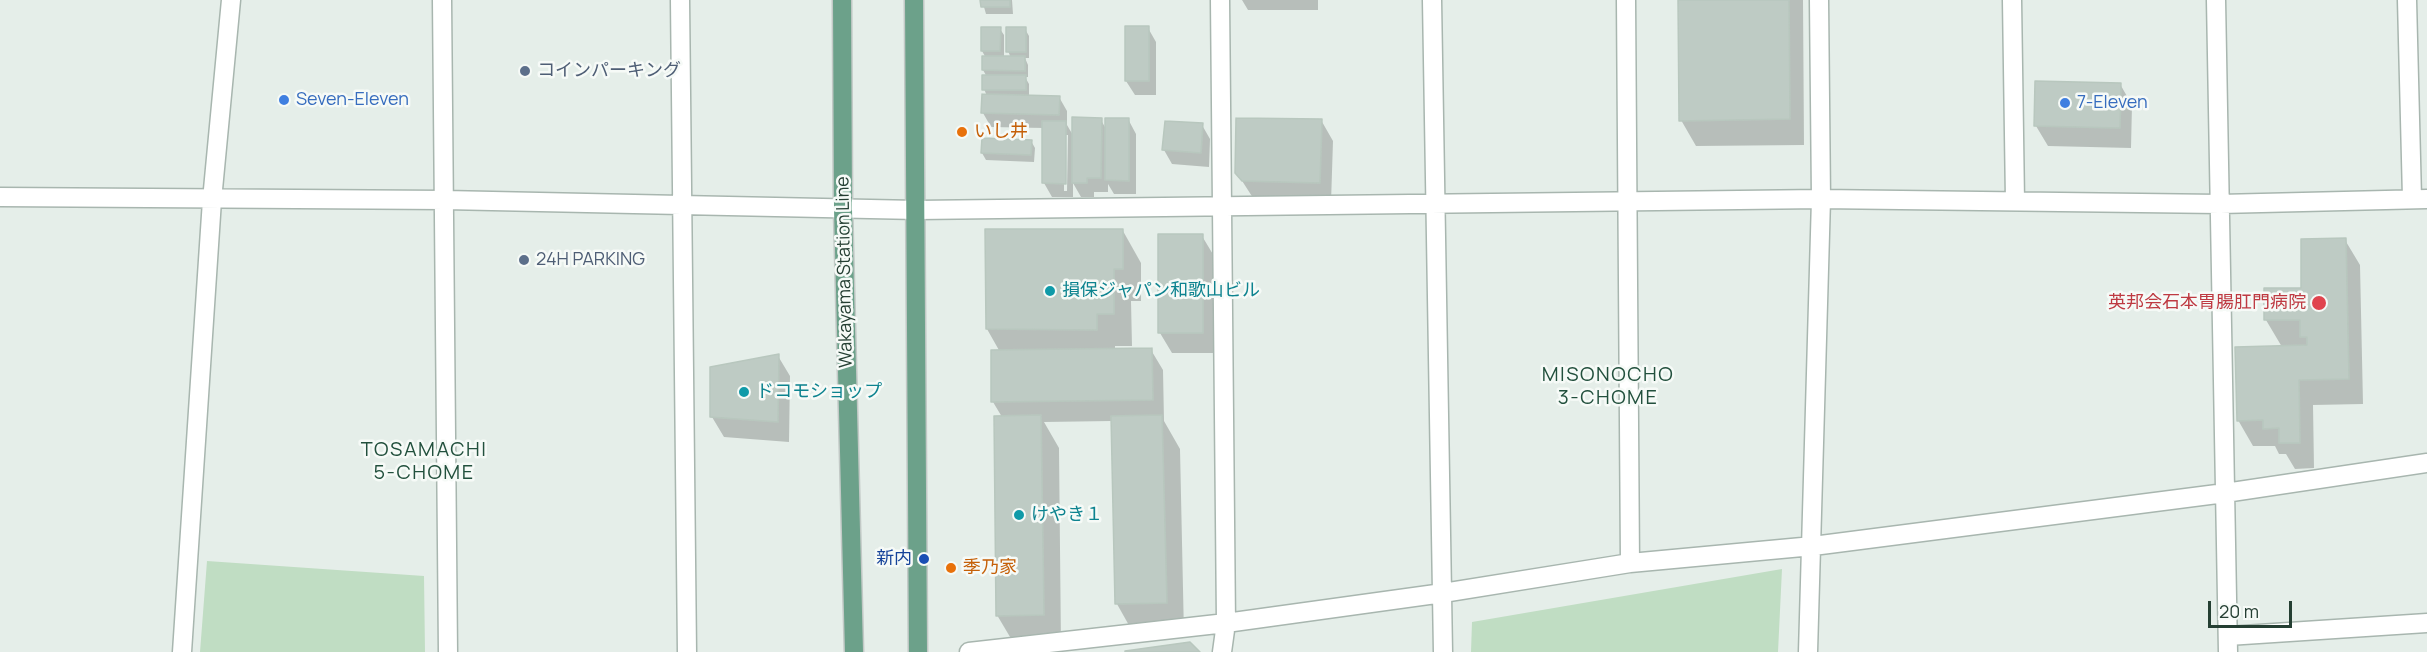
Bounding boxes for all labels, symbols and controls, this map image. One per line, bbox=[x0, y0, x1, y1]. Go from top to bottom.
place label: コインパーキング bbox=[537, 60, 681, 82]
marker: コインパーキング bbox=[518, 64, 532, 78]
place label: Seven-Eleven bbox=[296, 89, 409, 111]
place label: 7-Eleven bbox=[2077, 92, 2148, 114]
marker: Seven-Eleven bbox=[277, 93, 291, 107]
marker: 7-Eleven bbox=[2058, 96, 2072, 110]
place label: いし井 bbox=[974, 121, 1028, 143]
marker: いし井 bbox=[955, 125, 969, 139]
street label: Wakayama Station Line bbox=[833, 176, 857, 368]
place label: 24H PARKING bbox=[536, 249, 645, 271]
marker: 24H PARKING bbox=[517, 253, 531, 267]
place label: 損保ジャパン和歌山ビル bbox=[1062, 280, 1260, 302]
marker: 損保ジャパン和歌山ビル bbox=[1043, 284, 1057, 298]
place label: 英邦会石本胃腸肛門病院 bbox=[2108, 292, 2306, 314]
marker: 英邦会石本胃腸肛門病院 bbox=[2310, 294, 2328, 312]
district label: MISONOCHO 3-CHOME bbox=[1542, 363, 1674, 410]
place label: ドコモショップ bbox=[756, 381, 882, 403]
marker: ドコモショップ bbox=[737, 385, 751, 399]
district label: TOSAMACHI 5-CHOME bbox=[361, 438, 487, 485]
place label: けやき１ bbox=[1031, 504, 1103, 526]
marker: けやき１ bbox=[1012, 508, 1026, 522]
place label: 新内 bbox=[876, 548, 912, 570]
marker: 新内 bbox=[917, 552, 931, 566]
place label: 季乃家 bbox=[963, 557, 1017, 579]
marker: 季乃家 bbox=[944, 561, 958, 575]
scale bar bbox=[2211, 589, 2295, 627]
text: 20 m bbox=[2219, 599, 2259, 623]

